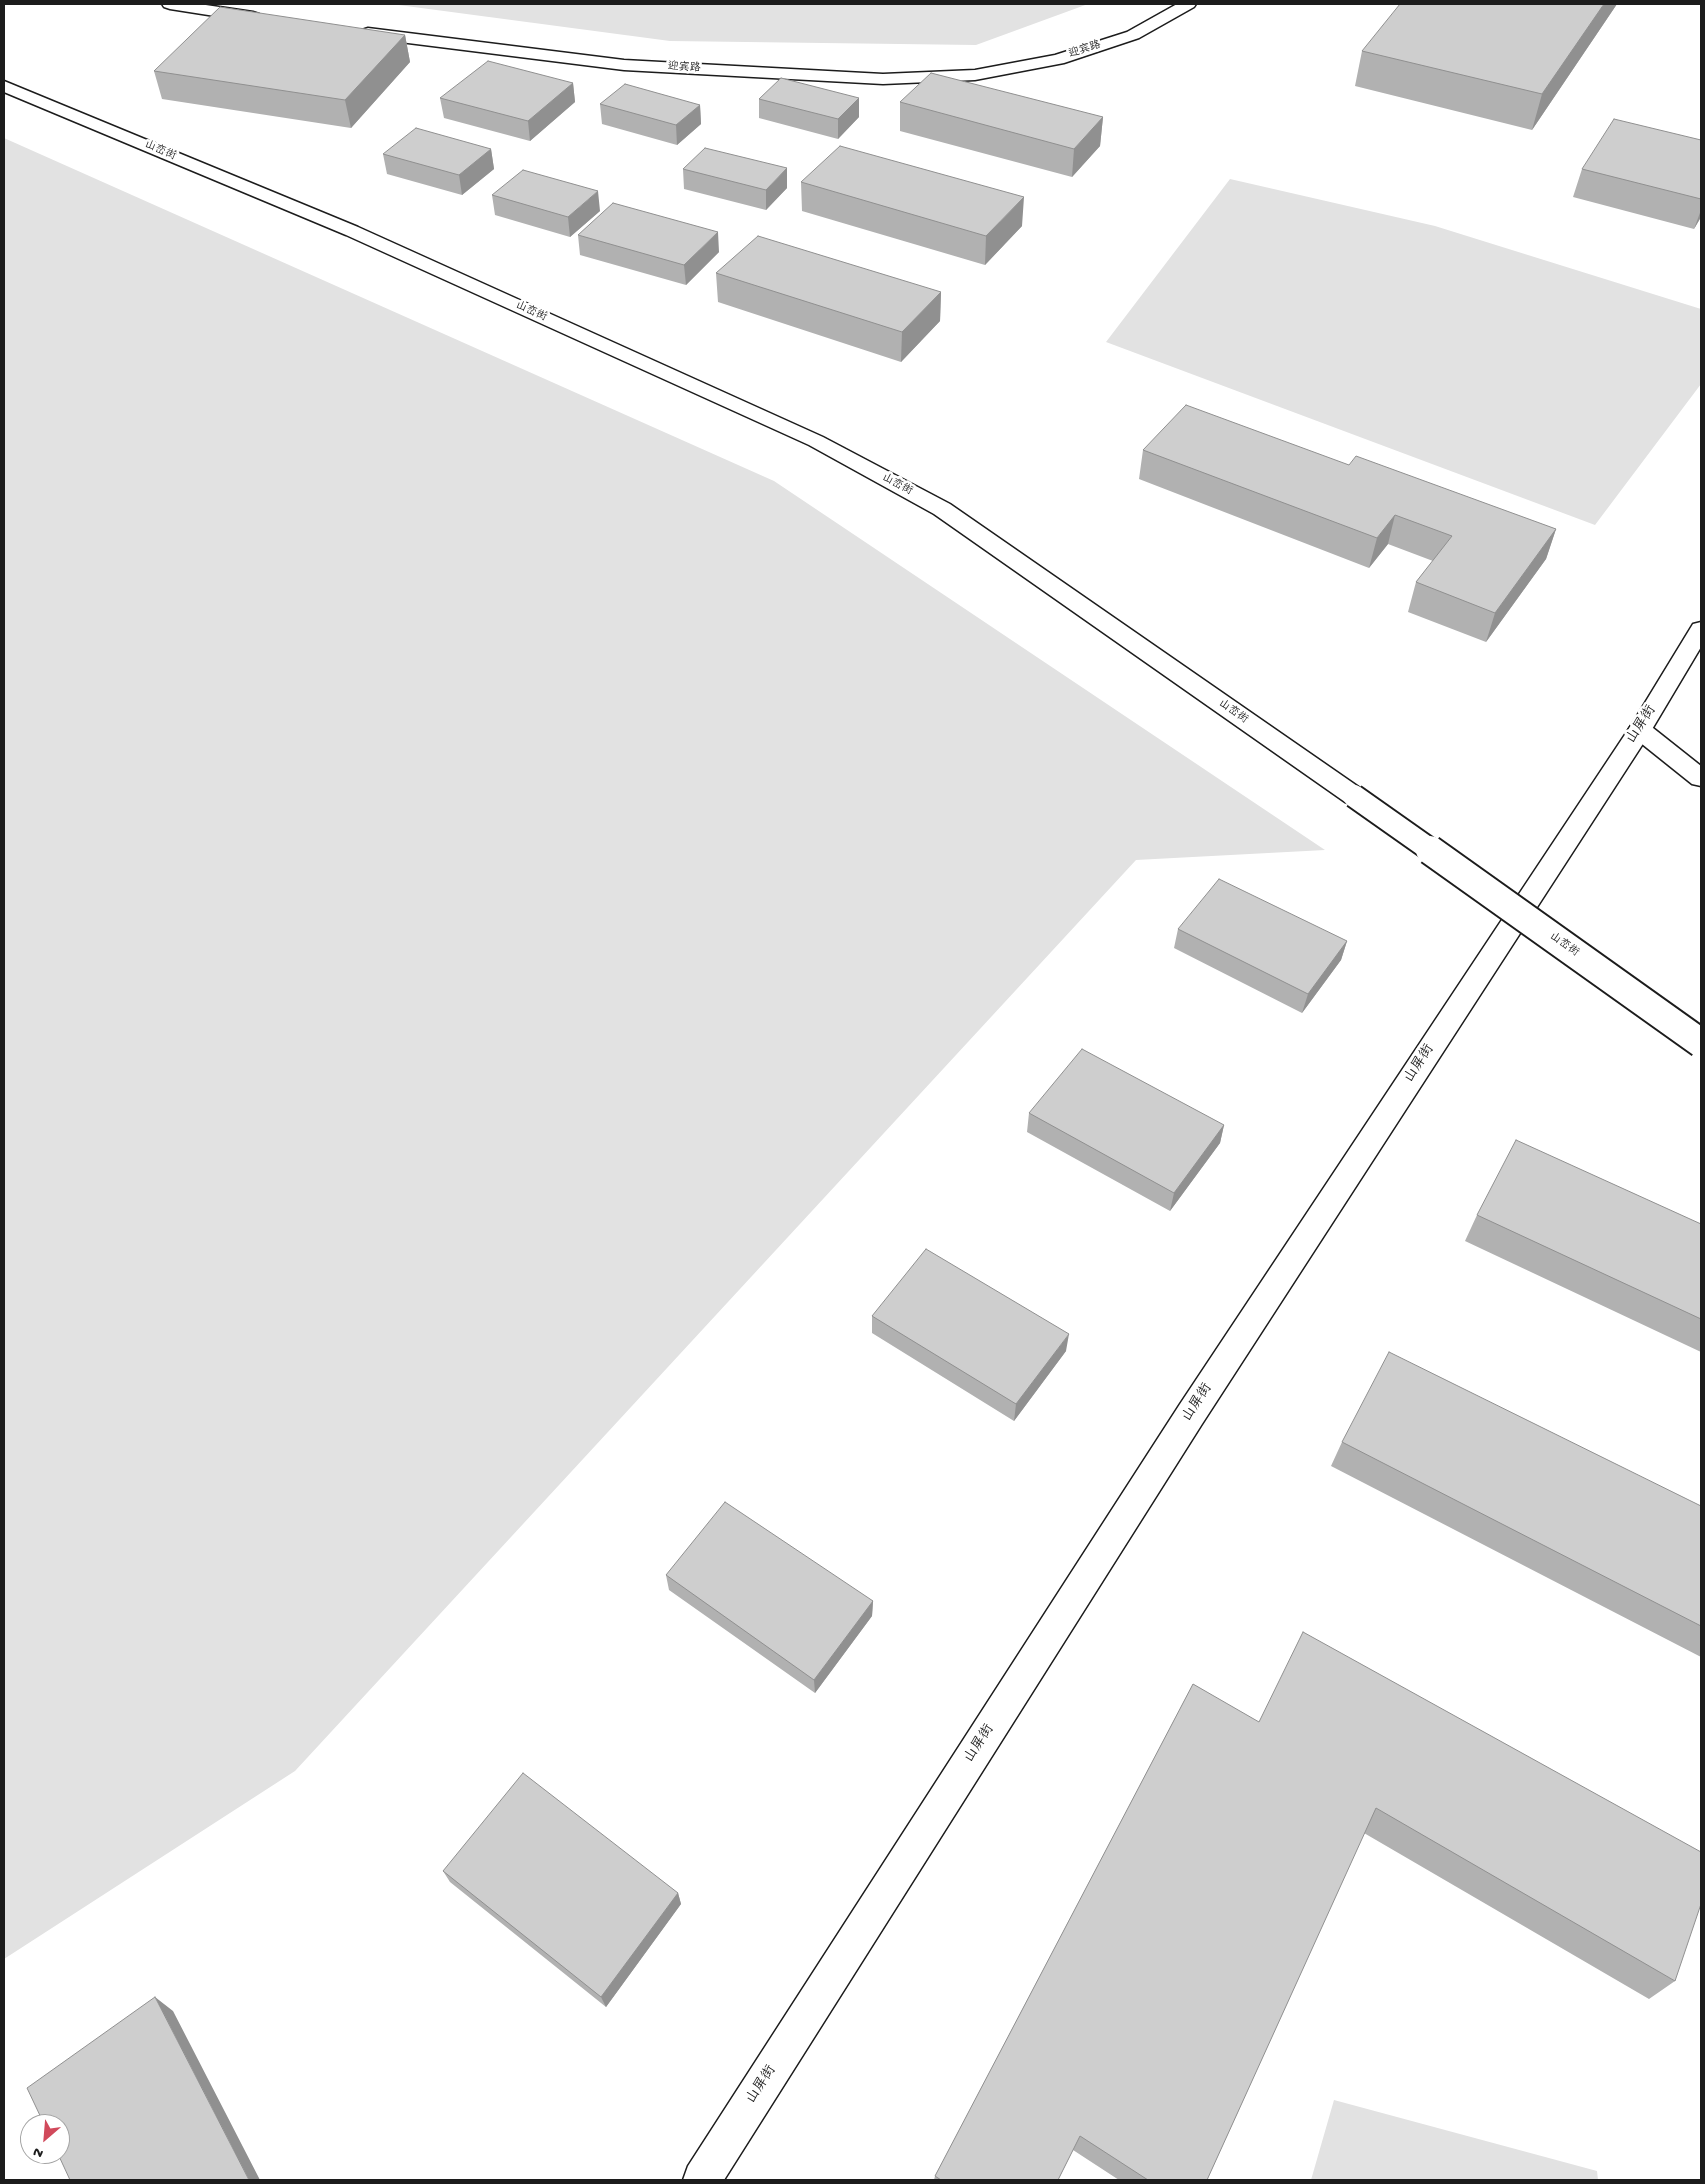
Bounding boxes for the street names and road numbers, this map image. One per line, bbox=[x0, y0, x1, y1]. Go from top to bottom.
street label: 迎宾路 bbox=[1067, 39, 1103, 61]
street label: 迎宾路 bbox=[667, 61, 701, 75]
street label: 山峦街 bbox=[142, 138, 178, 164]
street label: 山峦街 bbox=[513, 299, 549, 325]
street label: 山峦街 bbox=[879, 471, 915, 499]
street label: 山峦街 bbox=[1216, 697, 1250, 727]
street label: 山屏街 bbox=[1624, 703, 1660, 747]
street label: 山峦街 bbox=[1547, 930, 1581, 960]
street label: 山屏街 bbox=[1402, 1042, 1438, 1086]
street label: 山屏街 bbox=[1180, 1381, 1216, 1425]
street label: 山屏街 bbox=[962, 1722, 998, 1766]
street label: 山屏街 bbox=[744, 2063, 780, 2107]

